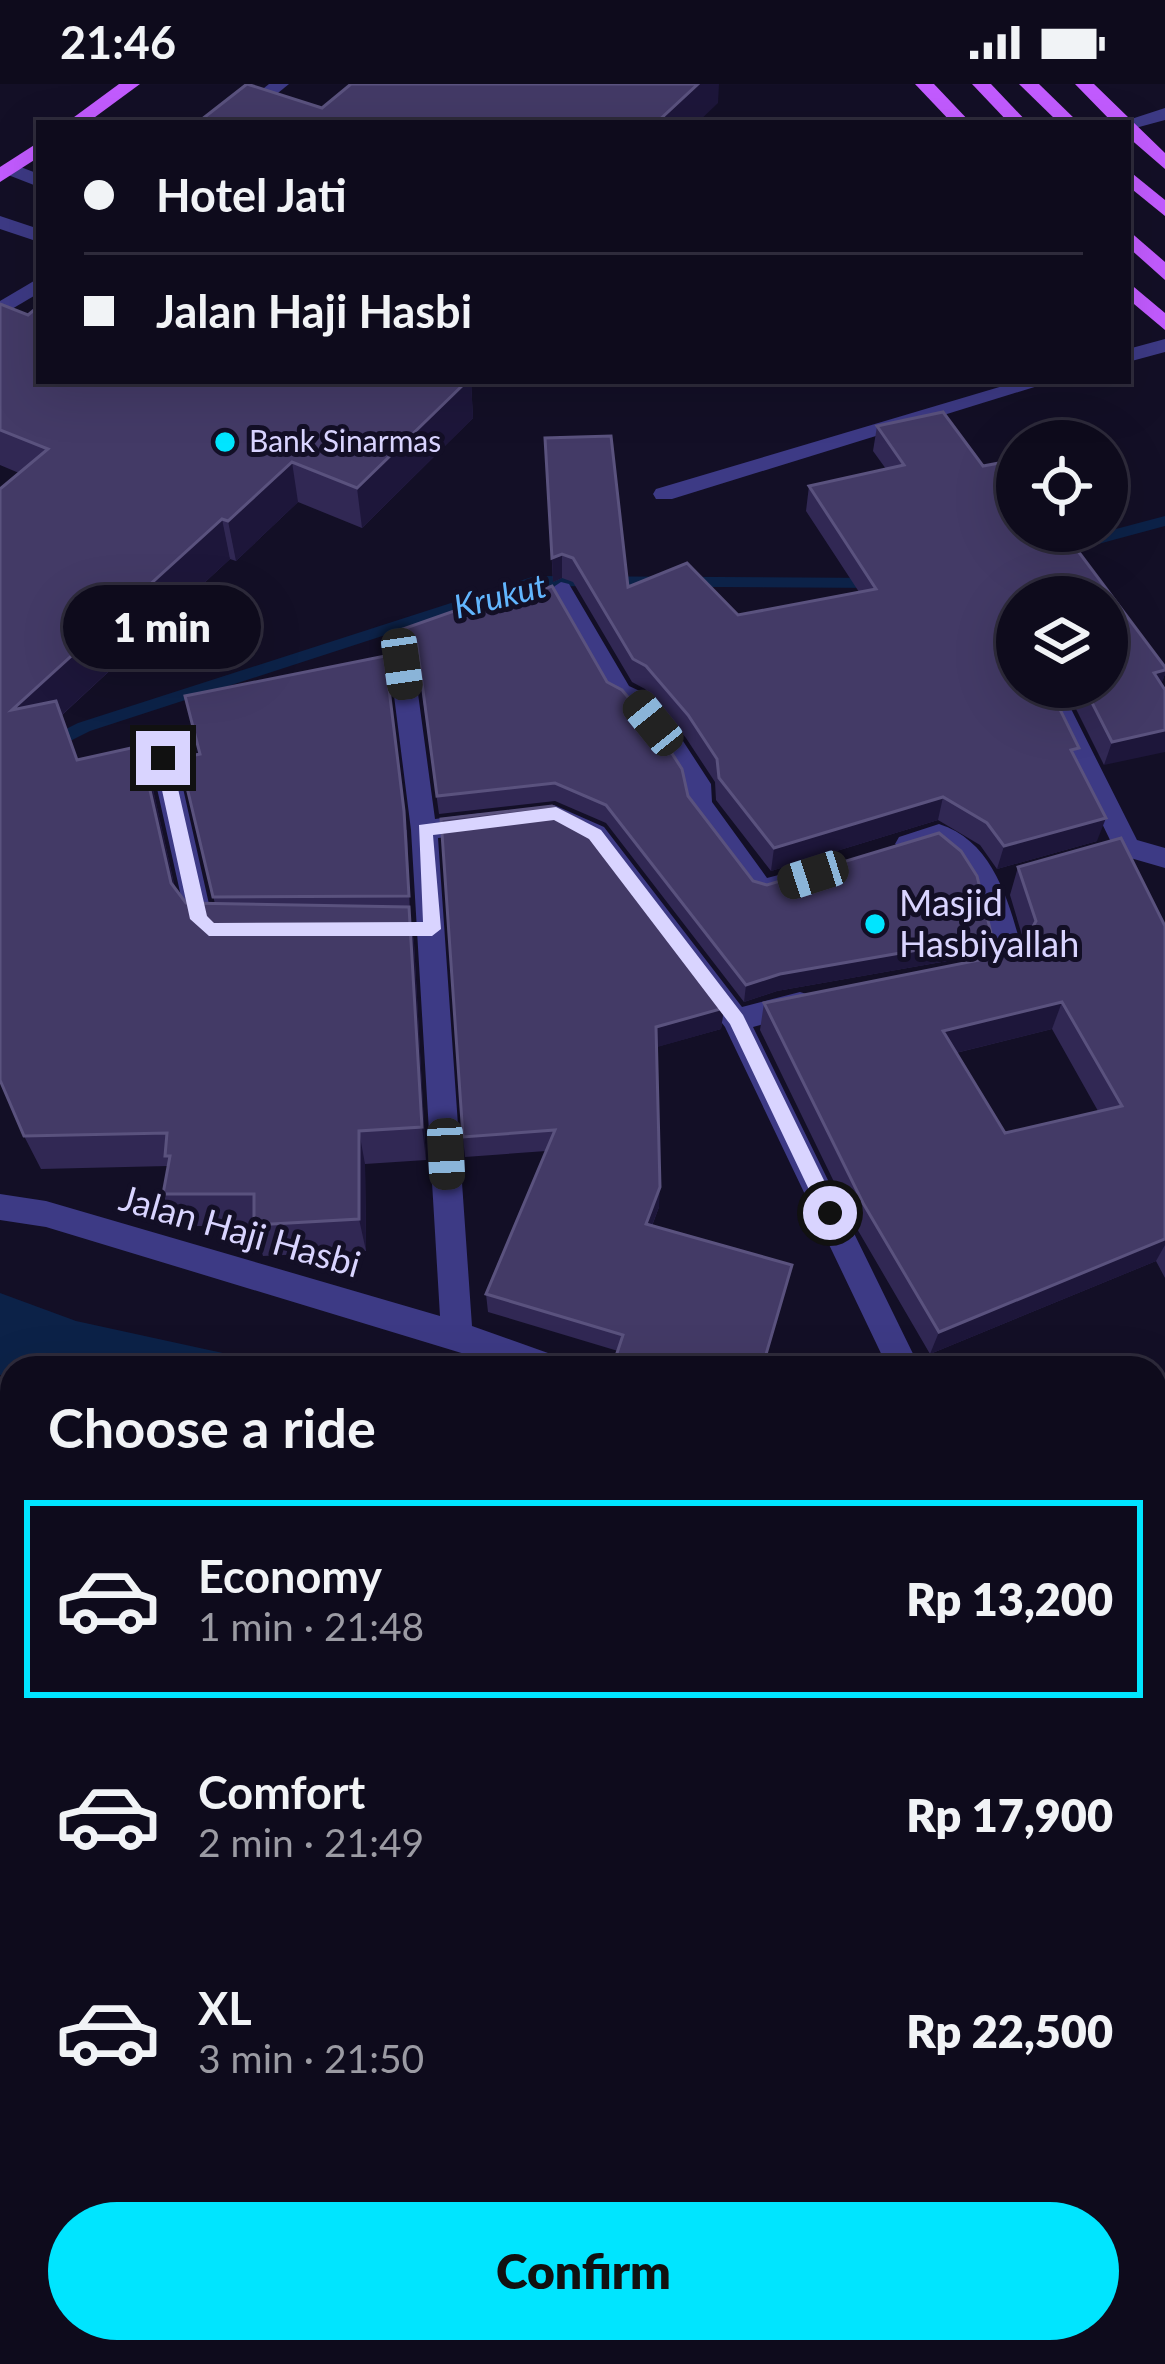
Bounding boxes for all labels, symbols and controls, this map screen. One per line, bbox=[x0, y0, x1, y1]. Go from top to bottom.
text: 21:46 bbox=[60, 15, 176, 69]
text: Hotel Jati bbox=[156, 168, 347, 222]
text: Jalan Haji Hasbi bbox=[156, 284, 472, 338]
map controls bbox=[996, 420, 1128, 708]
button: locate bbox=[996, 420, 1128, 552]
place label: Bank Sinarmas bbox=[249, 422, 441, 458]
marker: Bank Sinarmas bbox=[212, 429, 238, 455]
water label: Krukut bbox=[449, 564, 550, 626]
button: layers bbox=[996, 576, 1128, 708]
callout: 1 min bbox=[64, 584, 262, 668]
text: 1 min bbox=[113, 604, 211, 650]
car bbox=[379, 626, 425, 702]
car bbox=[616, 684, 690, 762]
route end bbox=[136, 731, 190, 785]
car bbox=[773, 847, 853, 903]
place label: Masjid Hasbiyallah bbox=[899, 880, 1079, 965]
marker: Masjid Hasbiyallah bbox=[862, 911, 888, 937]
car bbox=[426, 1117, 466, 1191]
street label: Jalan Haji Hasbi bbox=[115, 1175, 366, 1285]
route start bbox=[803, 1186, 857, 1240]
text: Choose a ride bbox=[48, 1395, 376, 1460]
icon: car bbox=[54, 1545, 162, 1653]
text: Economy bbox=[198, 1549, 382, 1603]
text: Rp 13,200 bbox=[906, 1572, 1113, 1626]
text: 1 min · 21:48 bbox=[198, 1603, 424, 1649]
icon: car bbox=[54, 1761, 162, 1869]
text: Comfort bbox=[198, 1765, 365, 1819]
text: Rp 17,900 bbox=[906, 1788, 1113, 1842]
text: 2 min · 21:49 bbox=[198, 1819, 424, 1865]
icon: car bbox=[54, 1977, 162, 2085]
text: XL bbox=[198, 1981, 252, 2035]
text: Rp 22,500 bbox=[906, 2004, 1113, 2058]
text: 3 min · 21:50 bbox=[198, 2035, 424, 2081]
button: Confirm bbox=[48, 2202, 1119, 2340]

